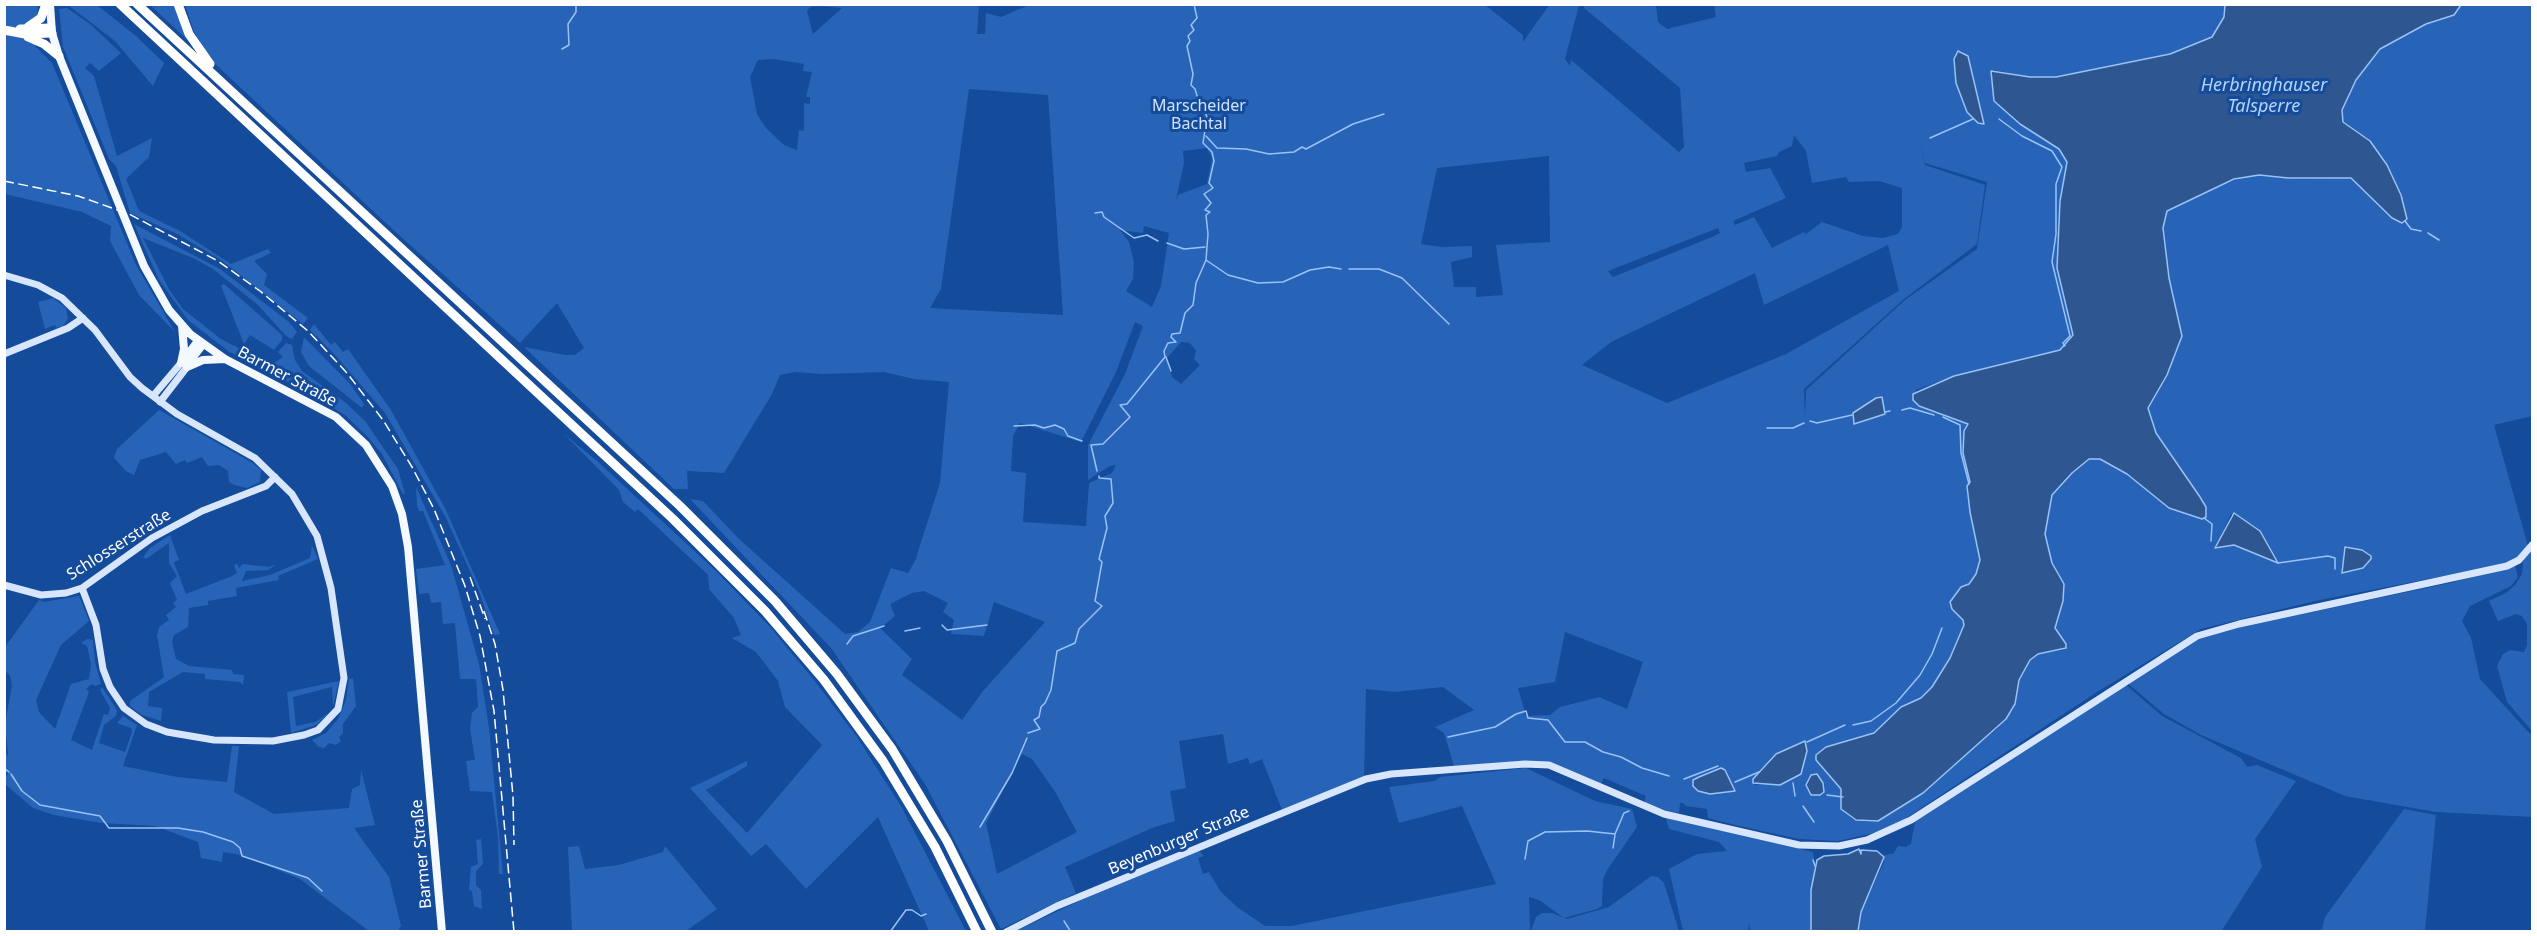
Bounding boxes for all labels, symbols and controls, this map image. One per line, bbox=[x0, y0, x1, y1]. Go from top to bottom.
water label: Herbringhauser Talsperre bbox=[2201, 75, 2327, 118]
park label: Marscheider Bachtal bbox=[1152, 96, 1246, 134]
street label: Barmer Straße bbox=[234, 343, 340, 411]
street label: Schlosserstraße bbox=[63, 505, 175, 585]
street label: Barmer Straße bbox=[408, 799, 436, 909]
street label: Beyenburger Straße bbox=[1106, 803, 1252, 879]

